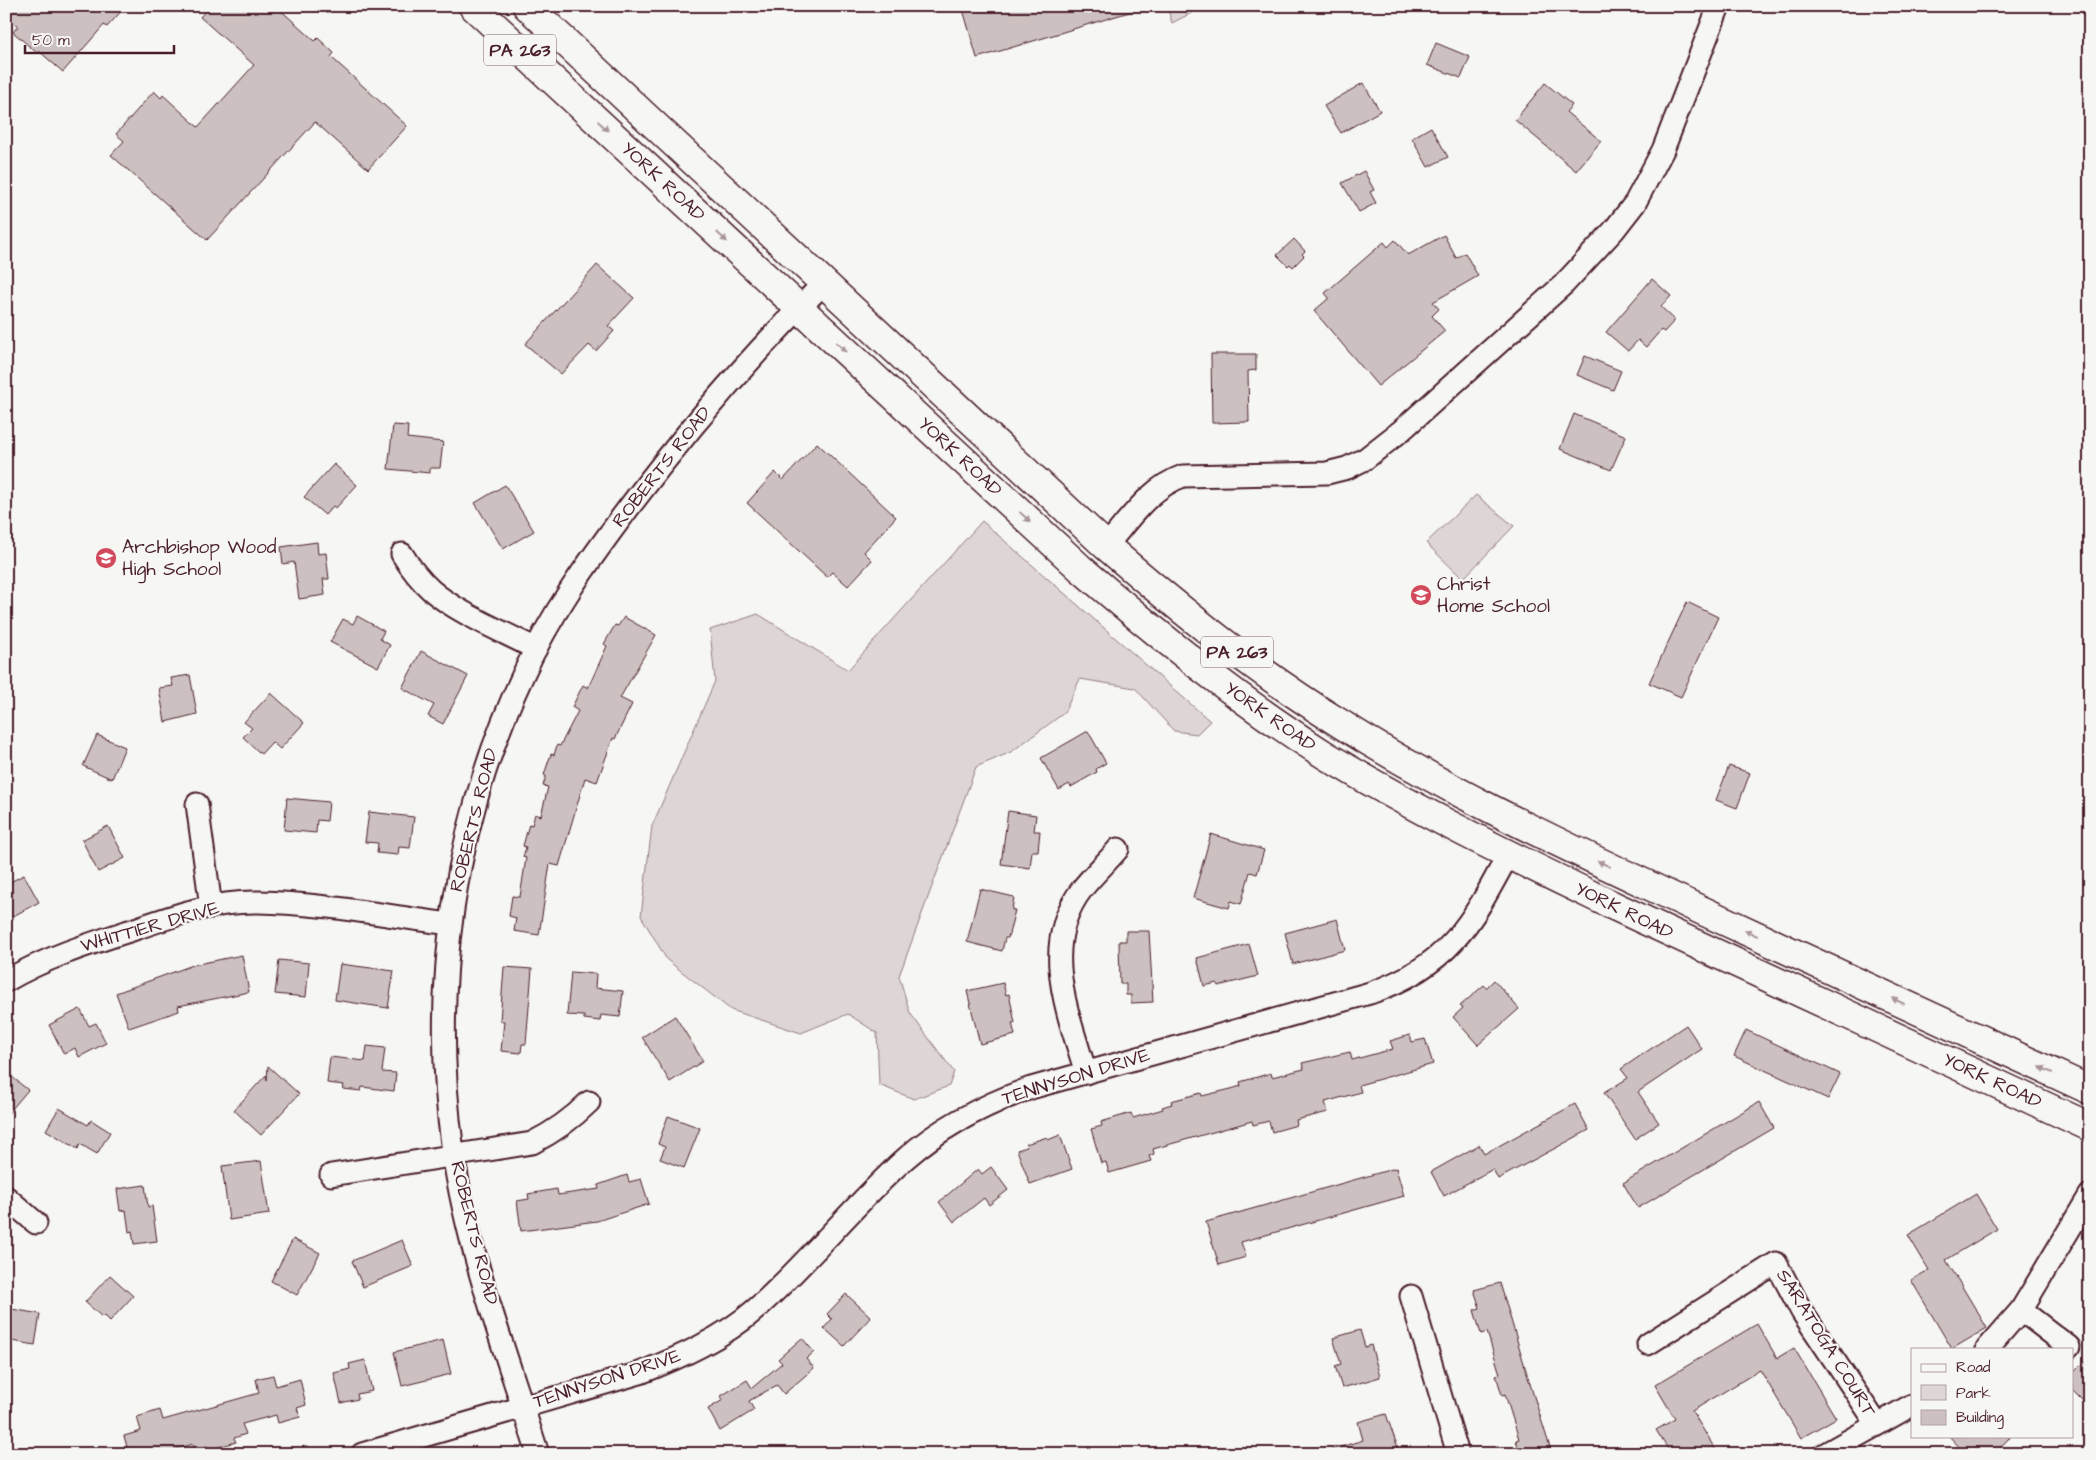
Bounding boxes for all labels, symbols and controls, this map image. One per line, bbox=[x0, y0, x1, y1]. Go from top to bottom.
scale bar bbox=[25, 22, 174, 54]
text: 50 m bbox=[32, 30, 70, 51]
road number: PA 263 bbox=[484, 34, 556, 66]
one-way arrow bbox=[597, 120, 609, 132]
street label: YORK ROAD bbox=[615, 136, 711, 228]
one-way arrow bbox=[716, 231, 728, 243]
one-way arrow bbox=[835, 341, 847, 353]
street label: ROBERTS ROAD bbox=[606, 401, 718, 533]
street label: YORK ROAD bbox=[912, 411, 1008, 503]
one-way arrow bbox=[1018, 511, 1030, 523]
place label: Archbishop Wood High School bbox=[122, 534, 277, 584]
school or university icon: Archbishop Wood High School bbox=[94, 546, 118, 570]
place label: Christ Home School bbox=[1437, 571, 1550, 620]
school or university icon: Christ Home School bbox=[1409, 583, 1433, 607]
road number: PA 263 bbox=[1201, 636, 1273, 668]
street label: YORK ROAD bbox=[1219, 675, 1321, 759]
street label: ROBERTS ROAD bbox=[443, 745, 505, 895]
one-way arrow bbox=[1597, 860, 1611, 868]
street label: YORK ROAD bbox=[1570, 876, 1678, 946]
street label: WHITTIER DRIVE bbox=[78, 894, 222, 960]
one-way arrow bbox=[1744, 928, 1758, 936]
one-way arrow bbox=[1891, 997, 1905, 1005]
street label: TENNYSON DRIVE bbox=[999, 1042, 1153, 1112]
street label: YORK ROAD bbox=[1938, 1046, 2046, 1116]
one-way arrow bbox=[2039, 1065, 2053, 1073]
street label: ROBERTS ROAD bbox=[443, 1158, 505, 1308]
street label: SARATOGA COURT bbox=[1770, 1264, 1883, 1422]
street label: TENNYSON DRIVE bbox=[530, 1342, 684, 1416]
legend bbox=[1911, 1348, 2074, 1438]
text: Road bbox=[1956, 1357, 1991, 1378]
text: Park bbox=[1956, 1383, 1991, 1404]
text: Building bbox=[1956, 1407, 2004, 1429]

